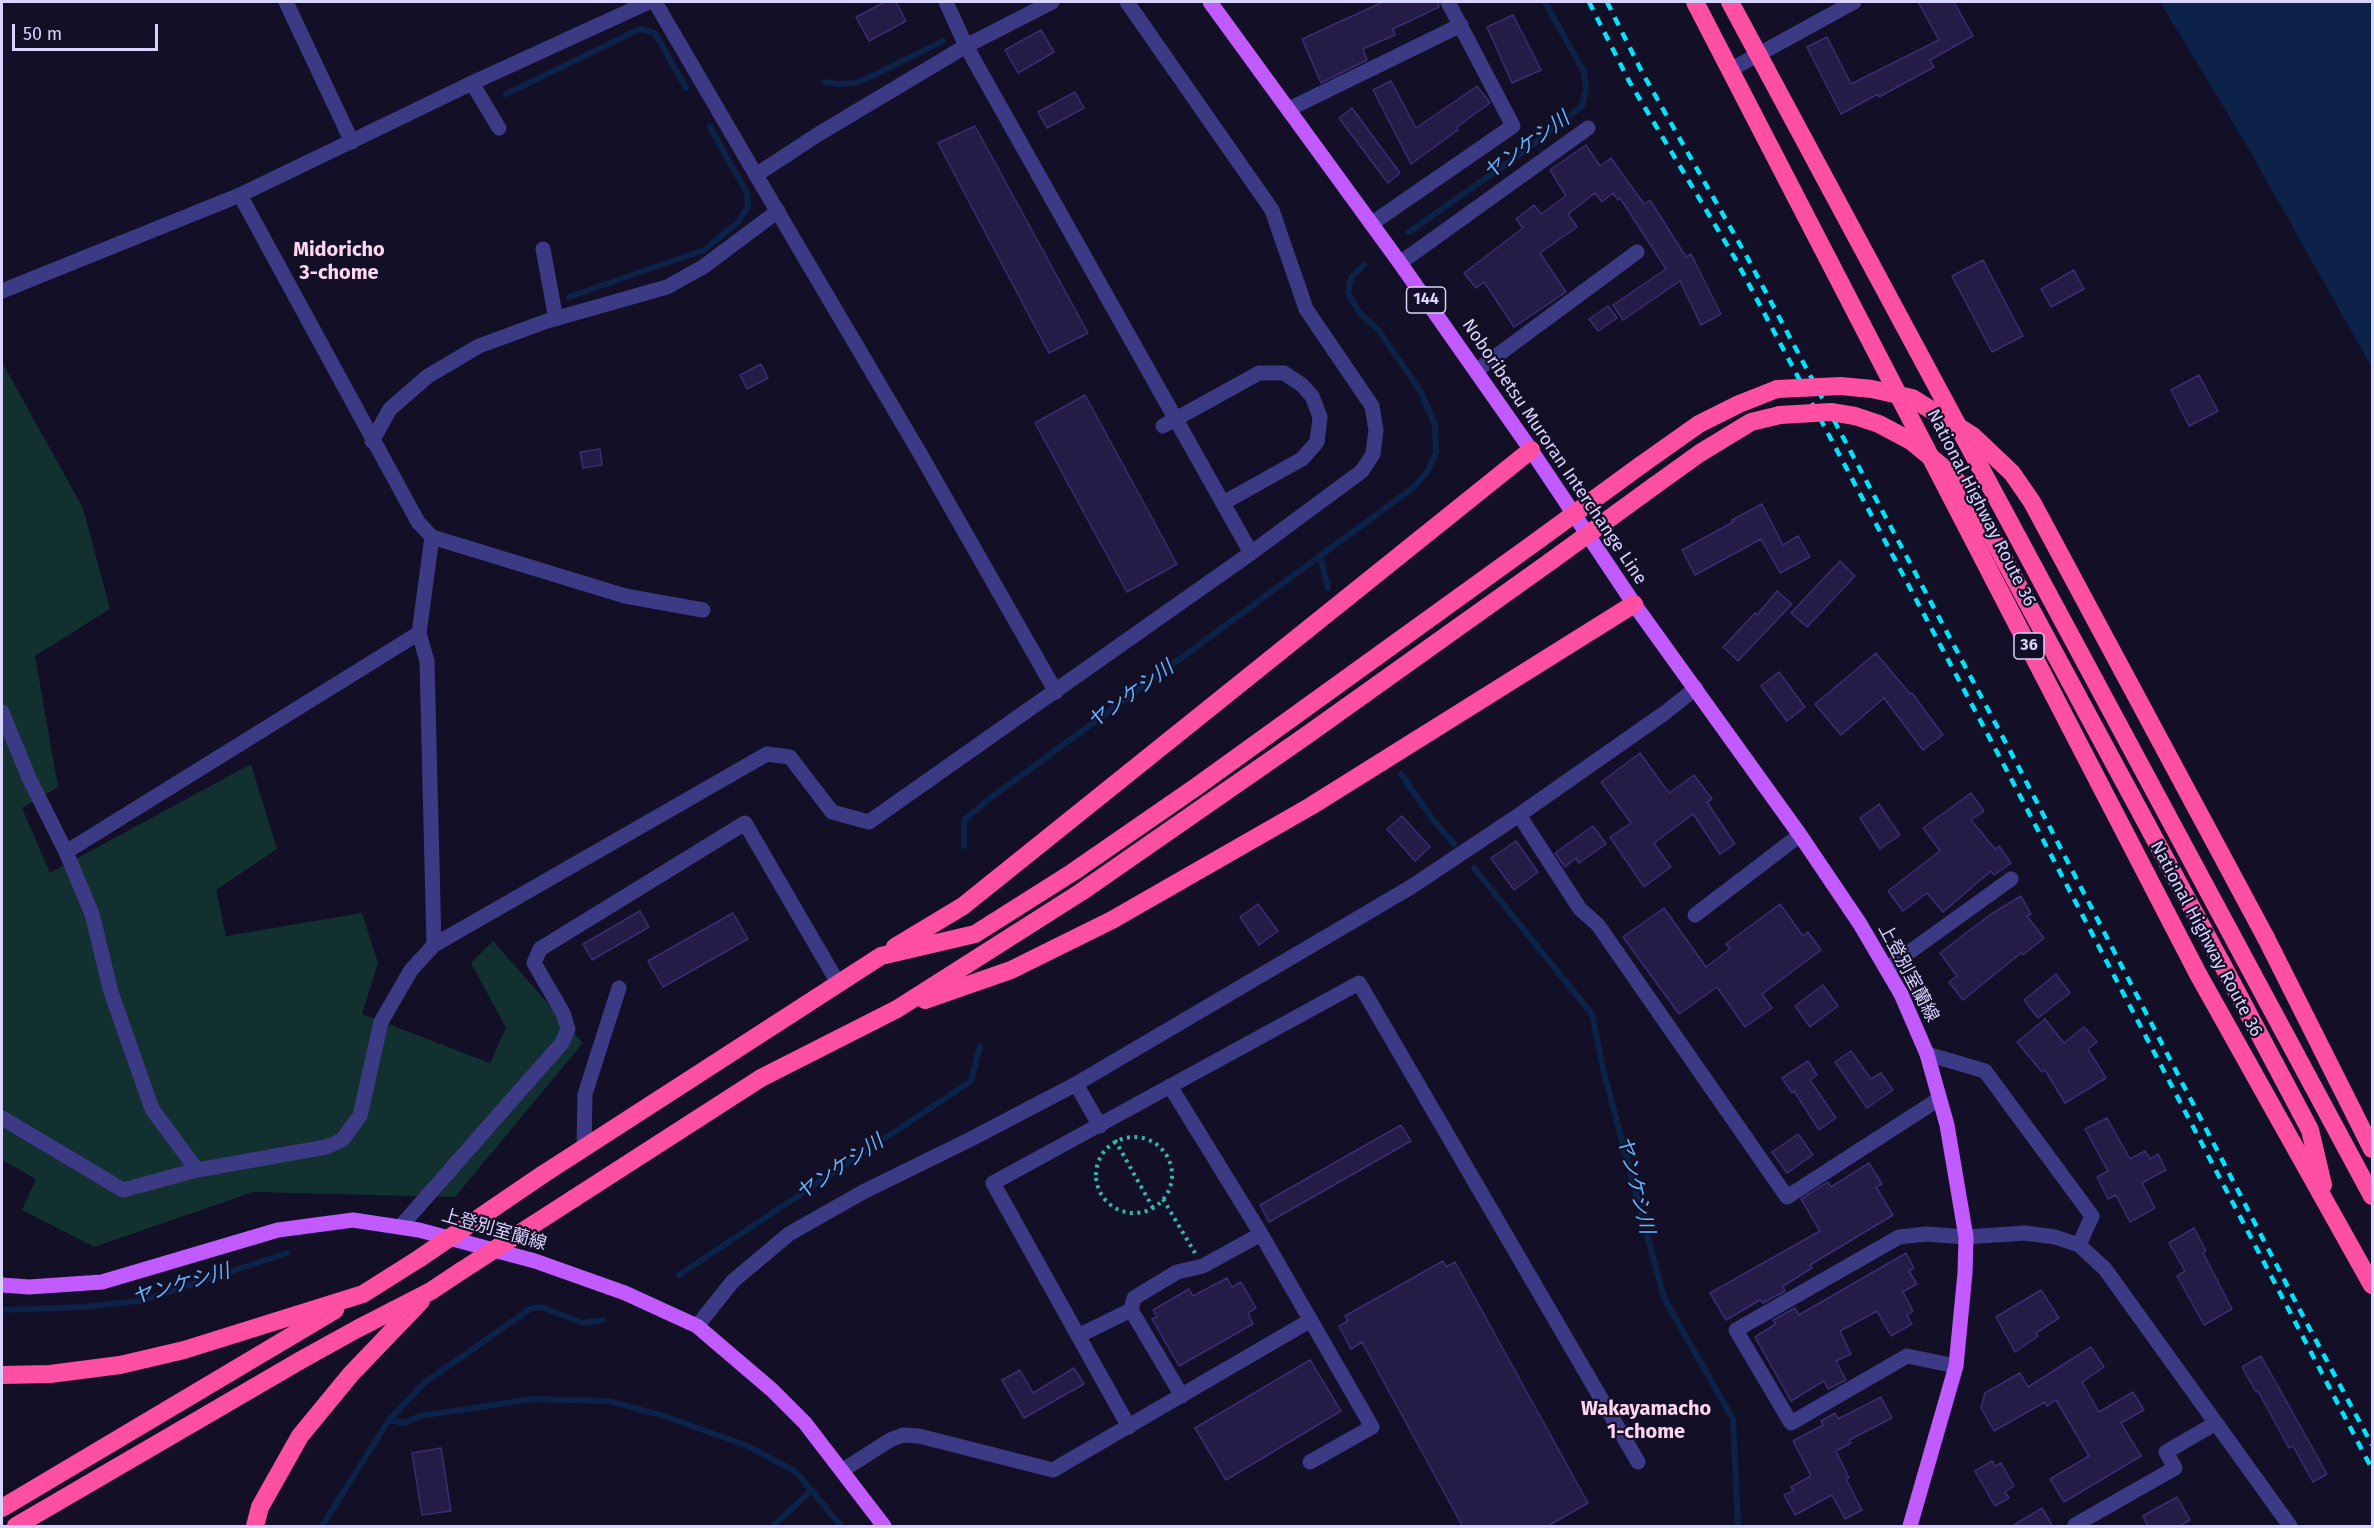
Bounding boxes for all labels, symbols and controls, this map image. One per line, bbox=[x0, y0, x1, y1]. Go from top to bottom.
scale bar bbox=[15, 12, 160, 50]
text: 50 m bbox=[23, 23, 62, 45]
water label: ヤンケシ川 bbox=[1479, 107, 1575, 185]
district label: Midoricho 3-chome bbox=[293, 238, 385, 285]
road number: 144 bbox=[1406, 287, 1446, 313]
street label: Noboribetsu Muroran Interchange Line bbox=[1457, 315, 1651, 589]
street label: National Highway Route 36 bbox=[1922, 406, 2040, 610]
road number: 36 bbox=[2014, 633, 2044, 659]
water label: ヤンケシ川 bbox=[1083, 656, 1179, 734]
street label: National Highway Route 36 bbox=[2145, 837, 2267, 1041]
street label: 上登別室蘭線 bbox=[1873, 920, 1943, 1026]
water label: ヤンケシ川 bbox=[792, 1130, 888, 1206]
water label: ヤンケシ川 bbox=[1611, 1134, 1659, 1236]
street label: 上登別室蘭線 bbox=[439, 1205, 549, 1255]
water label: ヤンケシ川 bbox=[130, 1260, 232, 1310]
district label: Wakayamacho 1-chome bbox=[1581, 1397, 1711, 1444]

